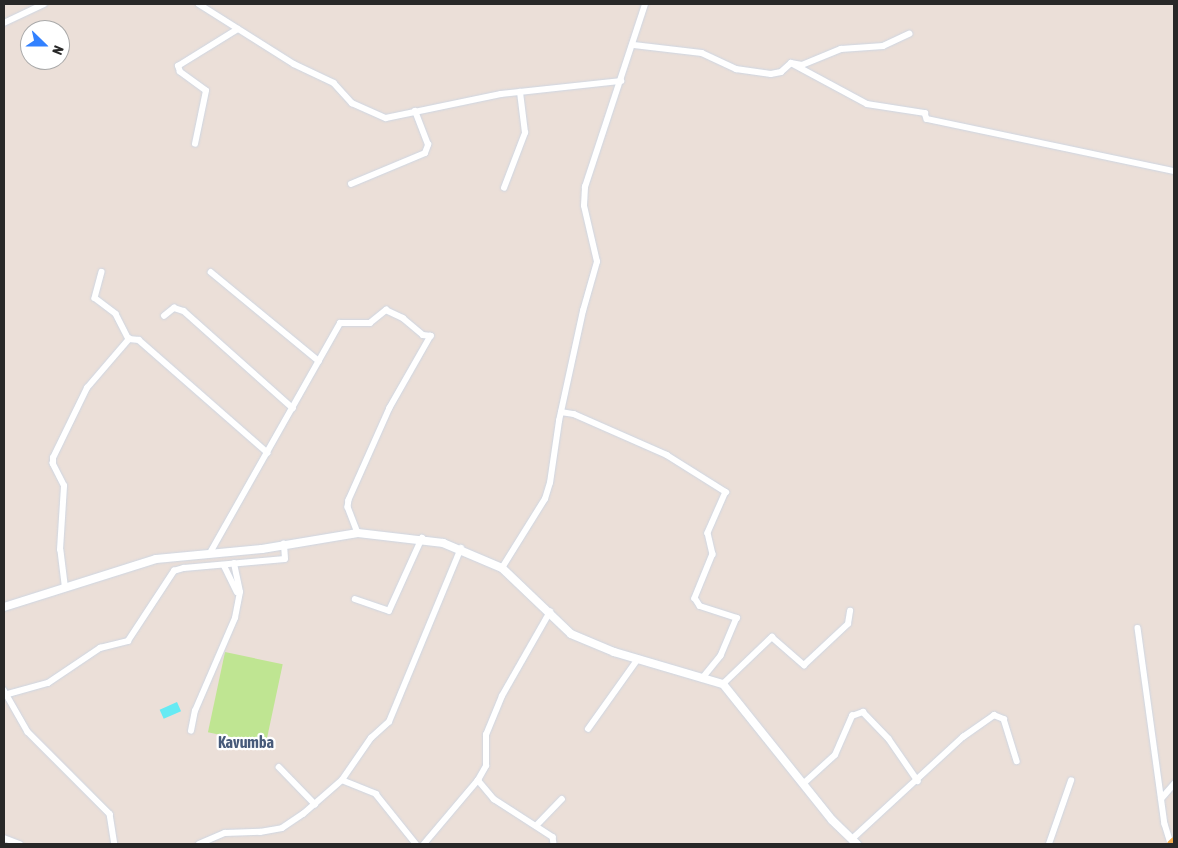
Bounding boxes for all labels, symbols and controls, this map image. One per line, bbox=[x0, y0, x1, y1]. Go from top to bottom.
north arrow bbox=[20, 20, 70, 70]
text: N bbox=[49, 43, 67, 57]
district label: Kavumba bbox=[218, 732, 274, 752]

